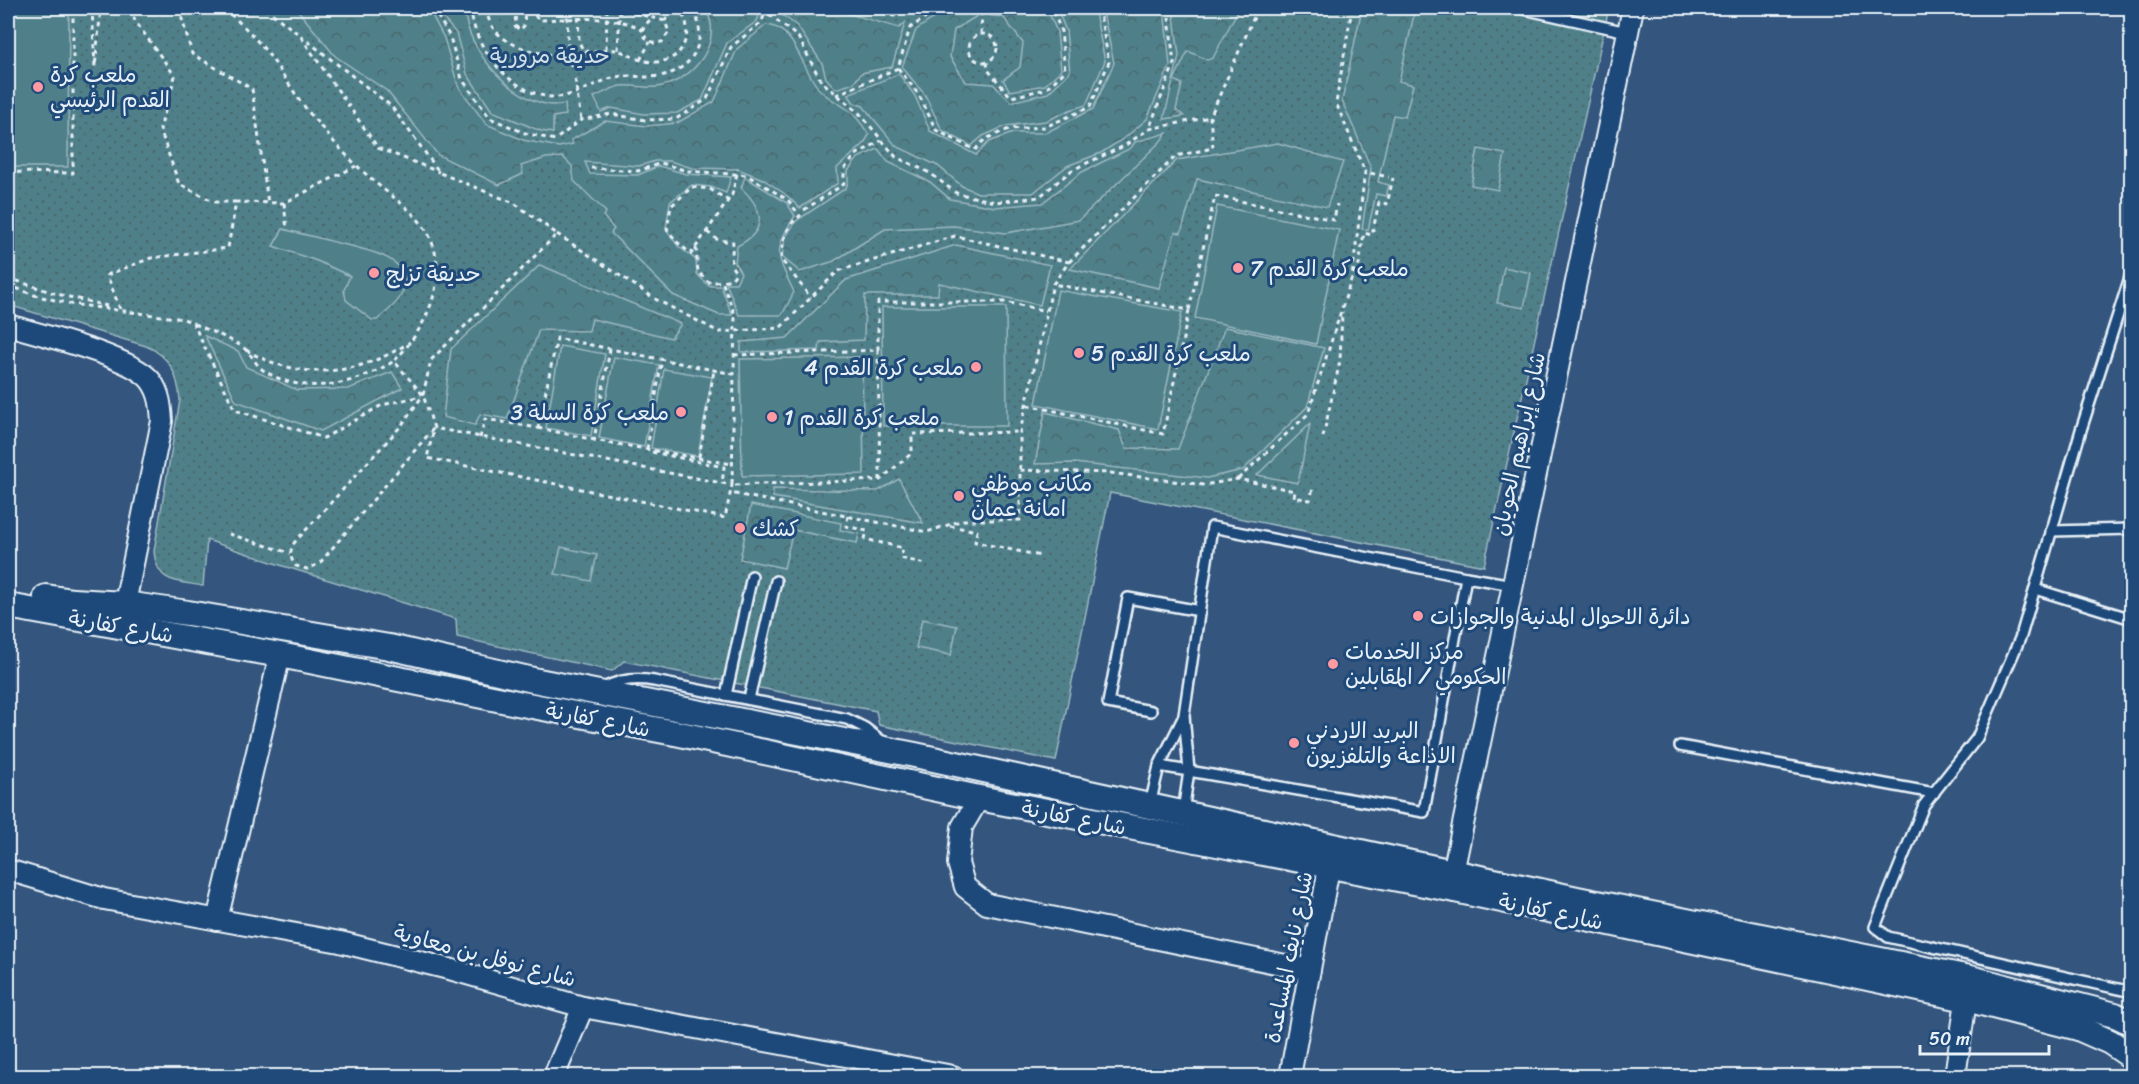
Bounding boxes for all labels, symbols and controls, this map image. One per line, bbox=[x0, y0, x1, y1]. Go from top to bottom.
park label: حديقة مرورية bbox=[490, 36, 610, 75]
place label: ملعب كرة القدم الرئيسي bbox=[50, 55, 170, 119]
marker: ملعب كرة القدم الرئيسي bbox=[31, 80, 45, 94]
place label: ملعب كرة القدم 7 bbox=[1250, 249, 1409, 288]
place label: حديقة تزلج bbox=[386, 254, 481, 293]
marker: ملعب كرة القدم 7 bbox=[1231, 261, 1245, 275]
marker: حديقة تزلج bbox=[367, 266, 381, 280]
place label: ملعب كرة القدم 5 bbox=[1091, 334, 1251, 373]
marker: ملعب كرة القدم 5 bbox=[1072, 346, 1086, 360]
place label: ملعب كرة القدم 4 bbox=[804, 348, 964, 387]
street label: شارع إبراهيم الحويان bbox=[1480, 349, 1557, 540]
marker: ملعب كرة القدم 4 bbox=[969, 360, 983, 374]
place label: ملعب كرة السلة 3 bbox=[511, 393, 669, 432]
place label: ملعب كرة القدم 1 bbox=[784, 398, 940, 437]
marker: ملعب كرة السلة 3 bbox=[674, 405, 688, 419]
marker: ملعب كرة القدم 1 bbox=[765, 410, 779, 424]
place label: مكاتب موظفي امانة عمان bbox=[971, 464, 1092, 528]
marker: مكاتب موظفي امانة عمان bbox=[952, 489, 966, 503]
place label: كشك bbox=[752, 509, 799, 548]
marker: كشك bbox=[733, 521, 747, 535]
place label: دائرة الاحوال المدنية والجوازات bbox=[1430, 597, 1691, 636]
street label: شارع كفارنة bbox=[65, 598, 176, 655]
marker: دائرة الاحوال المدنية والجوازات bbox=[1411, 609, 1425, 623]
place label: مركز الخدمات الحكومي / المقابلين bbox=[1345, 632, 1507, 696]
marker: مركز الخدمات الحكومي / المقابلين bbox=[1326, 657, 1340, 671]
street label: شارع كفارنة bbox=[542, 690, 654, 749]
place label: البريد الاردني الاذاعة والتلفزيون bbox=[1306, 711, 1456, 775]
marker: البريد الاردني الاذاعة والتلفزيون bbox=[1287, 736, 1301, 750]
street label: شارع كفارنة bbox=[1018, 788, 1130, 847]
street label: شارع نايف المساعدة bbox=[1253, 868, 1324, 1046]
street label: شارع كفارنة bbox=[1495, 881, 1607, 942]
street label: شارع نوفل بن معاوية bbox=[389, 912, 580, 999]
scale bar bbox=[1920, 1018, 2049, 1056]
text: 50 m bbox=[1929, 1023, 1970, 1055]

